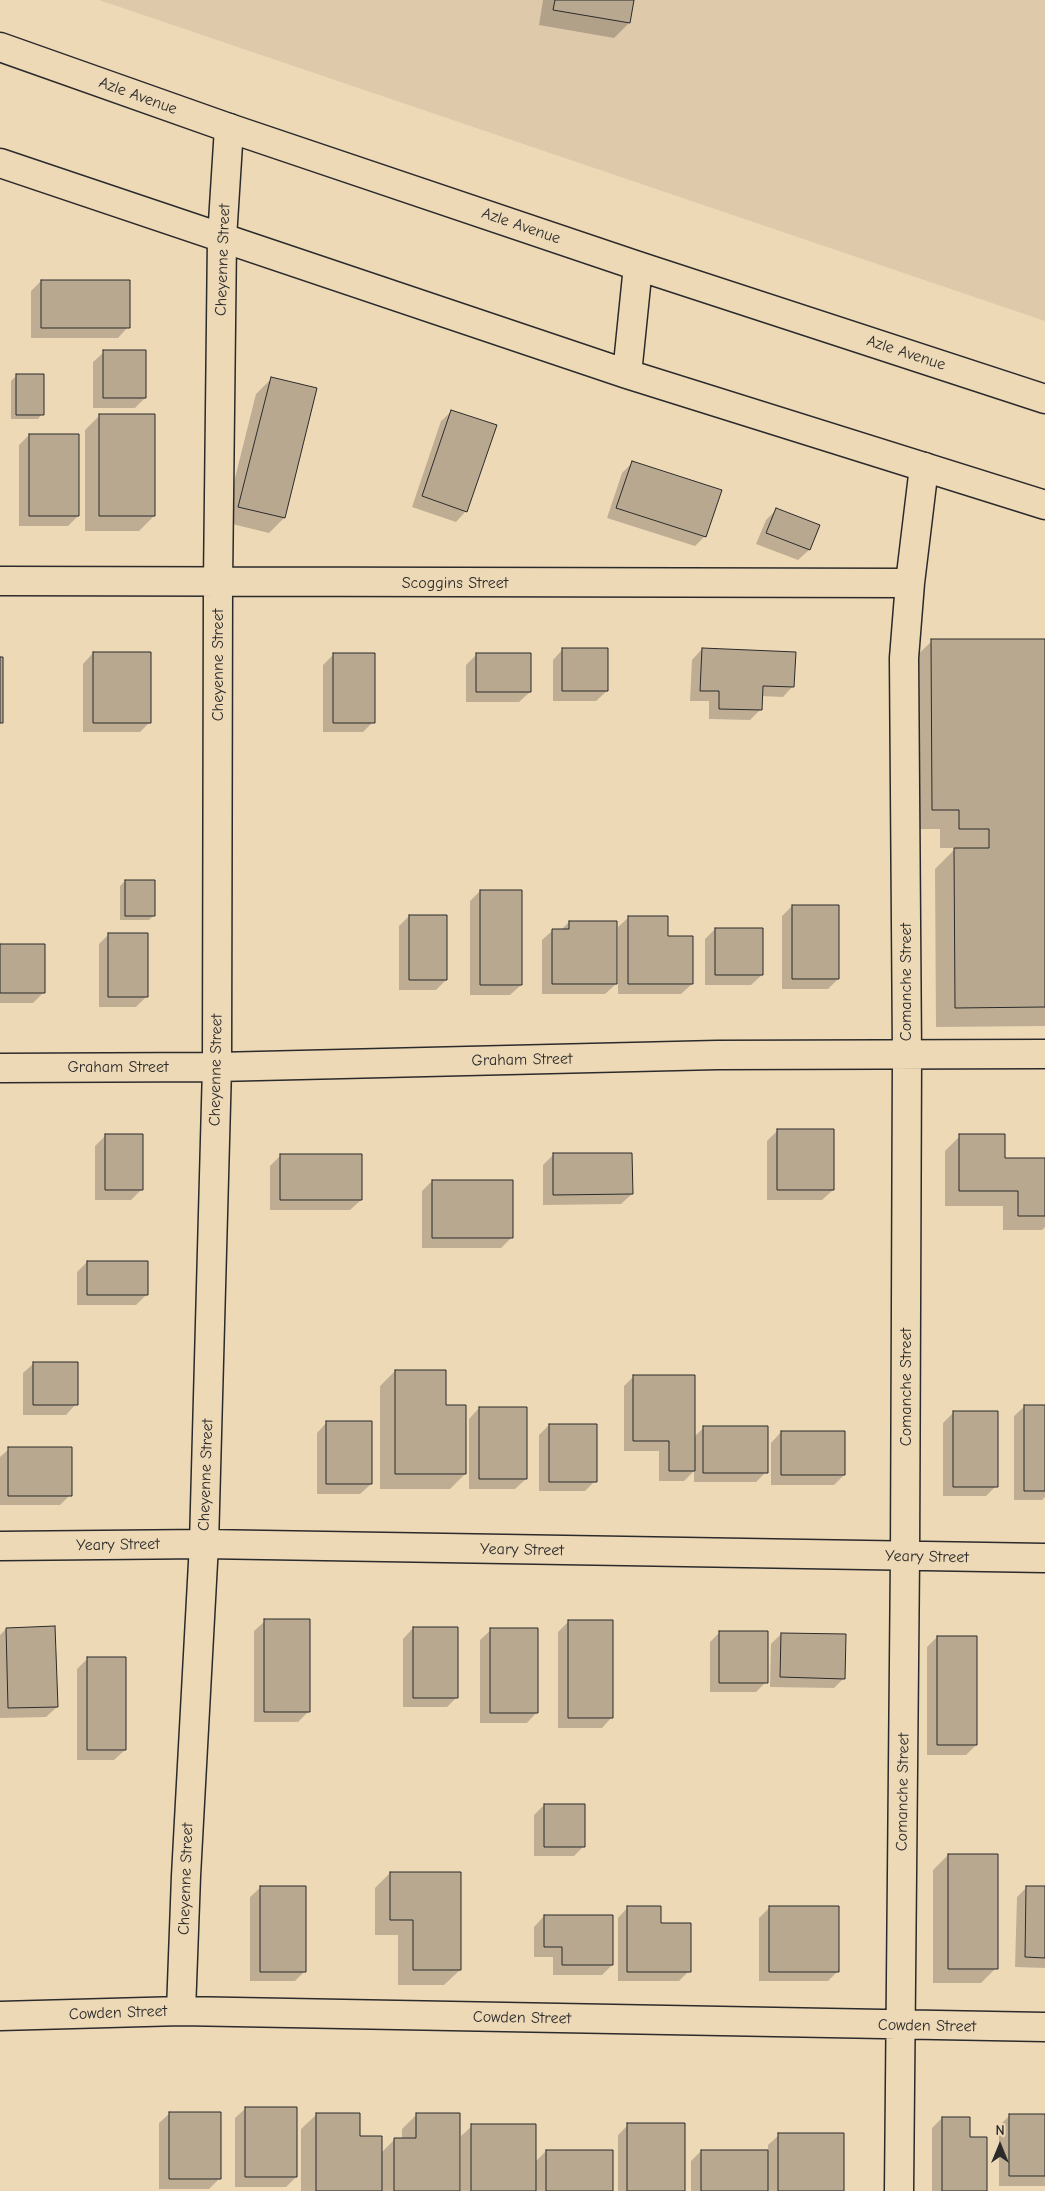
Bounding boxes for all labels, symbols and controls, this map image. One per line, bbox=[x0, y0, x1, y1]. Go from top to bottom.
street label: Azle Avenue bbox=[96, 73, 180, 119]
street label: Cheyenne Street bbox=[211, 203, 235, 317]
street label: Azle Avenue bbox=[479, 204, 563, 248]
street label: Azle Avenue bbox=[864, 331, 948, 375]
street label: Scoggins Street bbox=[402, 573, 508, 593]
street label: Cheyenne Street bbox=[208, 609, 228, 721]
street label: Comanche Street bbox=[896, 923, 916, 1041]
street label: Cheyenne Street bbox=[205, 1014, 227, 1126]
street label: Graham Street bbox=[471, 1050, 573, 1070]
street label: Graham Street bbox=[67, 1057, 169, 1077]
street label: Comanche Street bbox=[896, 1328, 916, 1446]
street label: Cheyenne Street bbox=[194, 1418, 218, 1532]
street label: Yeary Street bbox=[76, 1535, 160, 1555]
street label: Yeary Street bbox=[480, 1540, 564, 1560]
street label: Yeary Street bbox=[885, 1547, 969, 1567]
street label: Comanche Street bbox=[892, 1733, 914, 1851]
street label: Cheyenne Street bbox=[174, 1822, 198, 1936]
street label: Cowden Street bbox=[69, 2002, 167, 2024]
street label: Cowden Street bbox=[473, 2008, 571, 2028]
street label: Cowden Street bbox=[878, 2016, 976, 2036]
north arrow bbox=[975, 2121, 1025, 2171]
text: N bbox=[995, 2122, 1005, 2139]

